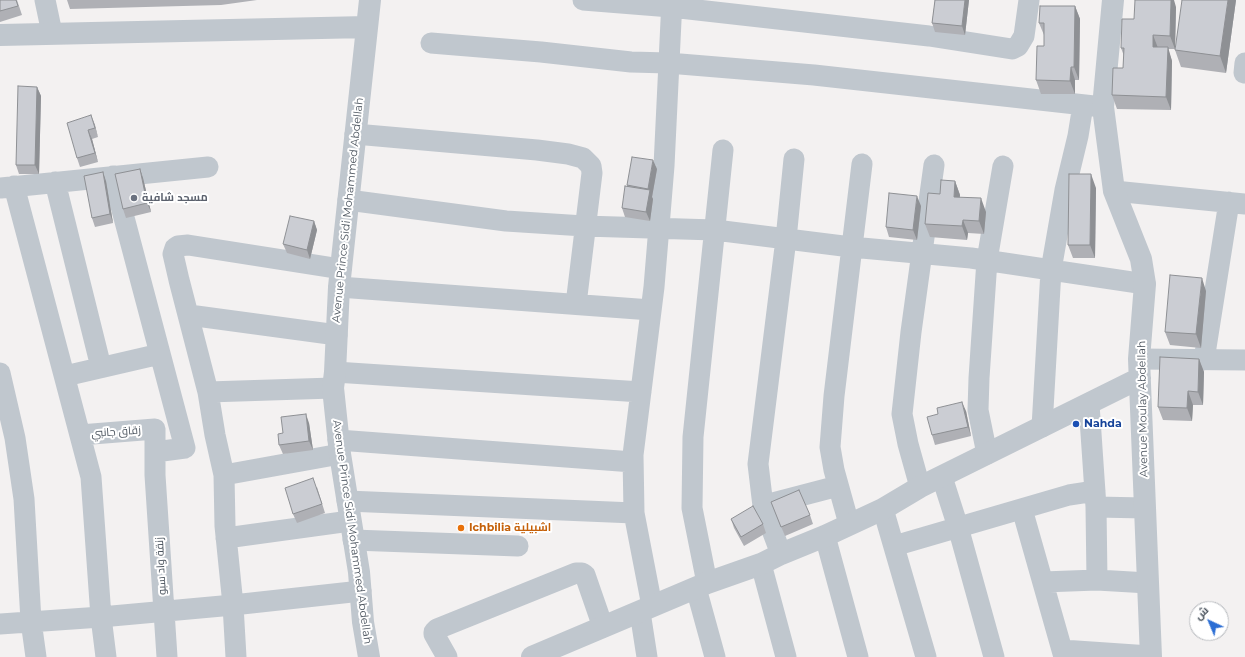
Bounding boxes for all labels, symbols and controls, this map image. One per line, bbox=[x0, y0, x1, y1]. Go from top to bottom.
street label: Avenue Prince Sidi Mohammed Abdellah bbox=[330, 97, 366, 323]
place label: مسجد شافية bbox=[142, 191, 208, 205]
marker: مسجد شافية bbox=[129, 193, 139, 203]
street label: Avenue Moulay Abdellah bbox=[1135, 341, 1151, 477]
place label: Nahda bbox=[1084, 417, 1122, 431]
street label: Avenue Prince Sidi Mohammed Abdellah bbox=[330, 419, 374, 645]
marker: Nahda bbox=[1071, 419, 1081, 429]
street label: زقاق جانبي bbox=[91, 424, 141, 440]
place label: Ichbilia اشبيلية bbox=[469, 521, 551, 535]
marker: Ichbilia اشبيلية bbox=[456, 523, 466, 533]
street label: زنقة واد سبو bbox=[153, 537, 169, 595]
north arrow bbox=[1189, 601, 1229, 641]
text: ش bbox=[1191, 603, 1211, 623]

